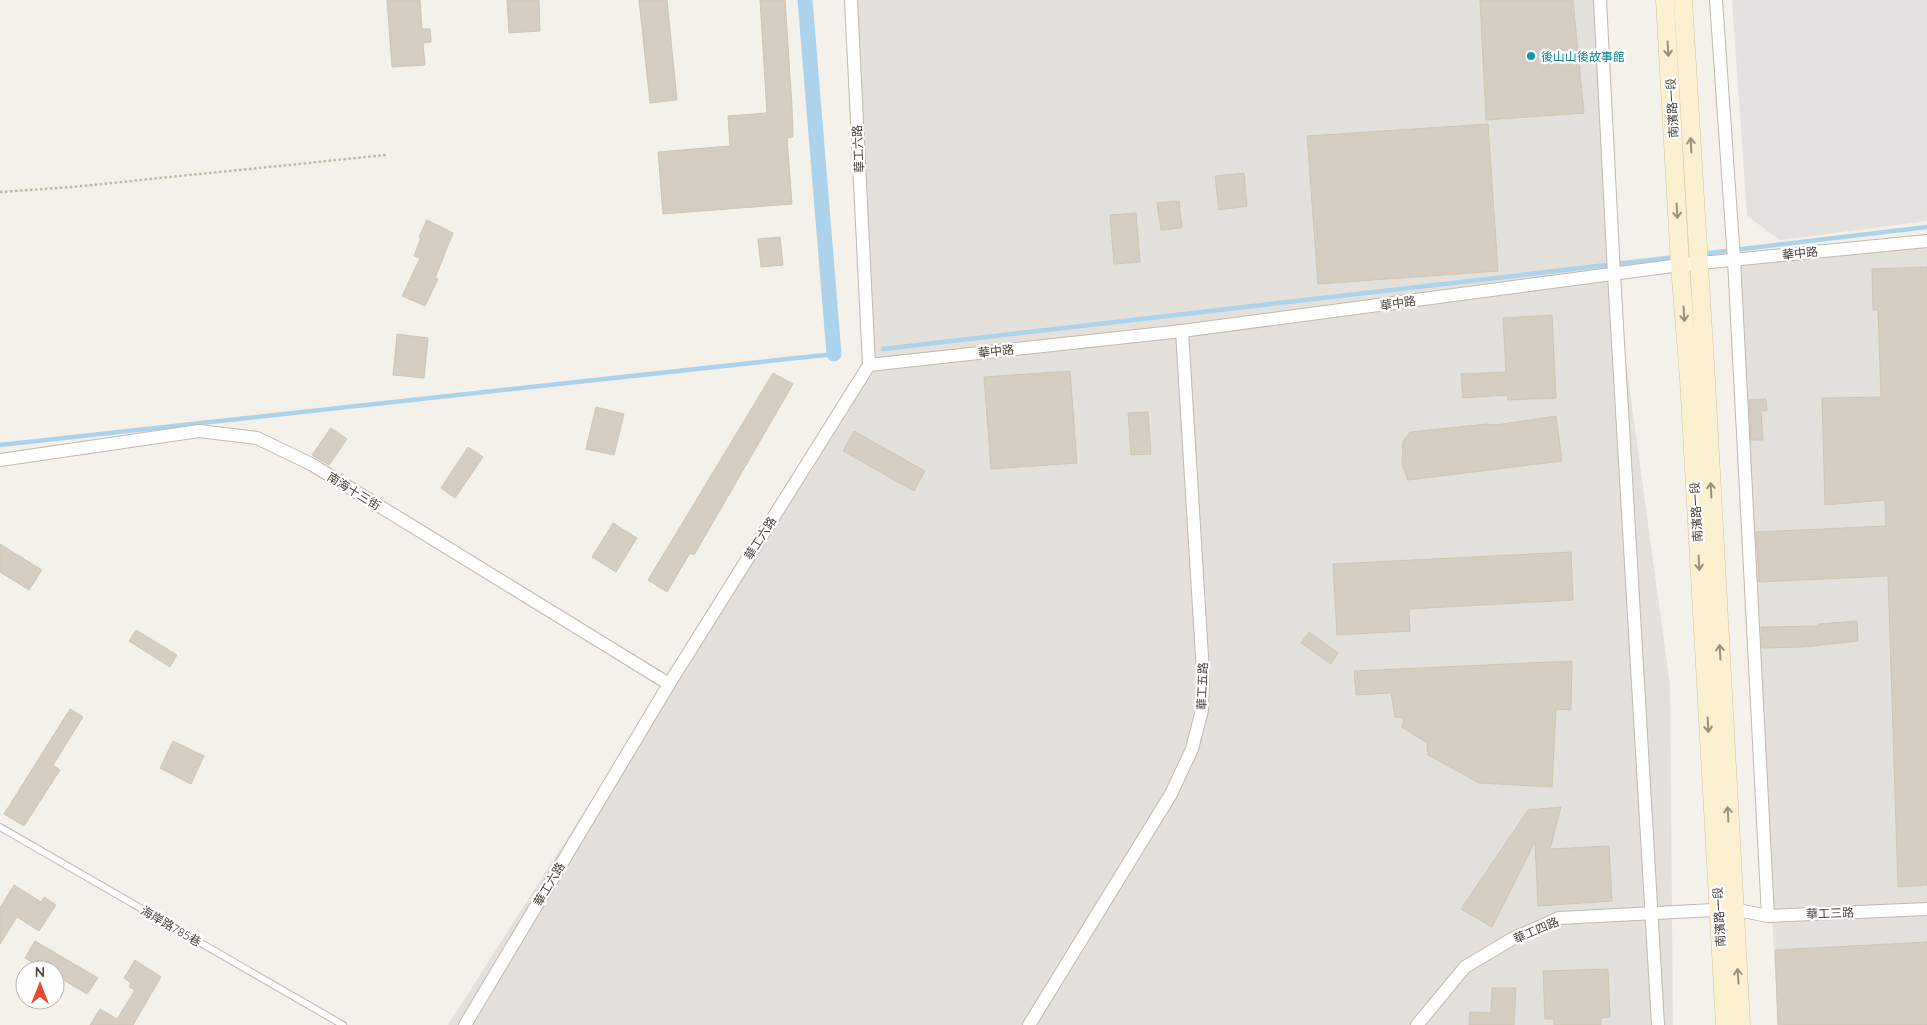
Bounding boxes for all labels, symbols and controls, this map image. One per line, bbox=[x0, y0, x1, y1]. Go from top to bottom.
one-way arrow bbox=[1664, 40, 1673, 56]
place label: 後山山後故事館 bbox=[1541, 49, 1625, 64]
marker: 後山山後故事館 bbox=[1525, 50, 1537, 62]
street label: 南濱路一段 bbox=[1663, 78, 1681, 138]
street label: 華工六路 bbox=[849, 125, 867, 173]
one-way arrow bbox=[1686, 137, 1695, 153]
one-way arrow bbox=[1673, 203, 1682, 219]
street label: 華中路 bbox=[1781, 244, 1819, 262]
street label: 華中路 bbox=[1379, 293, 1417, 313]
one-way arrow bbox=[1679, 305, 1689, 321]
street label: 華中路 bbox=[977, 342, 1015, 360]
street label: 南海十三街 bbox=[325, 469, 383, 513]
street label: 南濱路一段 bbox=[1687, 482, 1705, 542]
one-way arrow bbox=[1707, 482, 1716, 498]
street label: 華工六路 bbox=[741, 514, 779, 562]
one-way arrow bbox=[1695, 555, 1704, 571]
one-way arrow bbox=[1715, 644, 1724, 660]
street label: 華工五路 bbox=[1194, 662, 1210, 710]
one-way arrow bbox=[1704, 717, 1713, 733]
one-way arrow bbox=[1724, 806, 1733, 822]
street label: 華工六路 bbox=[530, 860, 568, 908]
street label: 南濱路一段 bbox=[1710, 887, 1728, 947]
street label: 海岸路785巷 bbox=[138, 903, 204, 949]
street label: 華工三路 bbox=[1806, 905, 1854, 921]
street label: 華工四路 bbox=[1511, 914, 1561, 946]
north arrow bbox=[15, 960, 65, 1010]
text: N bbox=[35, 963, 45, 981]
one-way arrow bbox=[1733, 969, 1742, 985]

